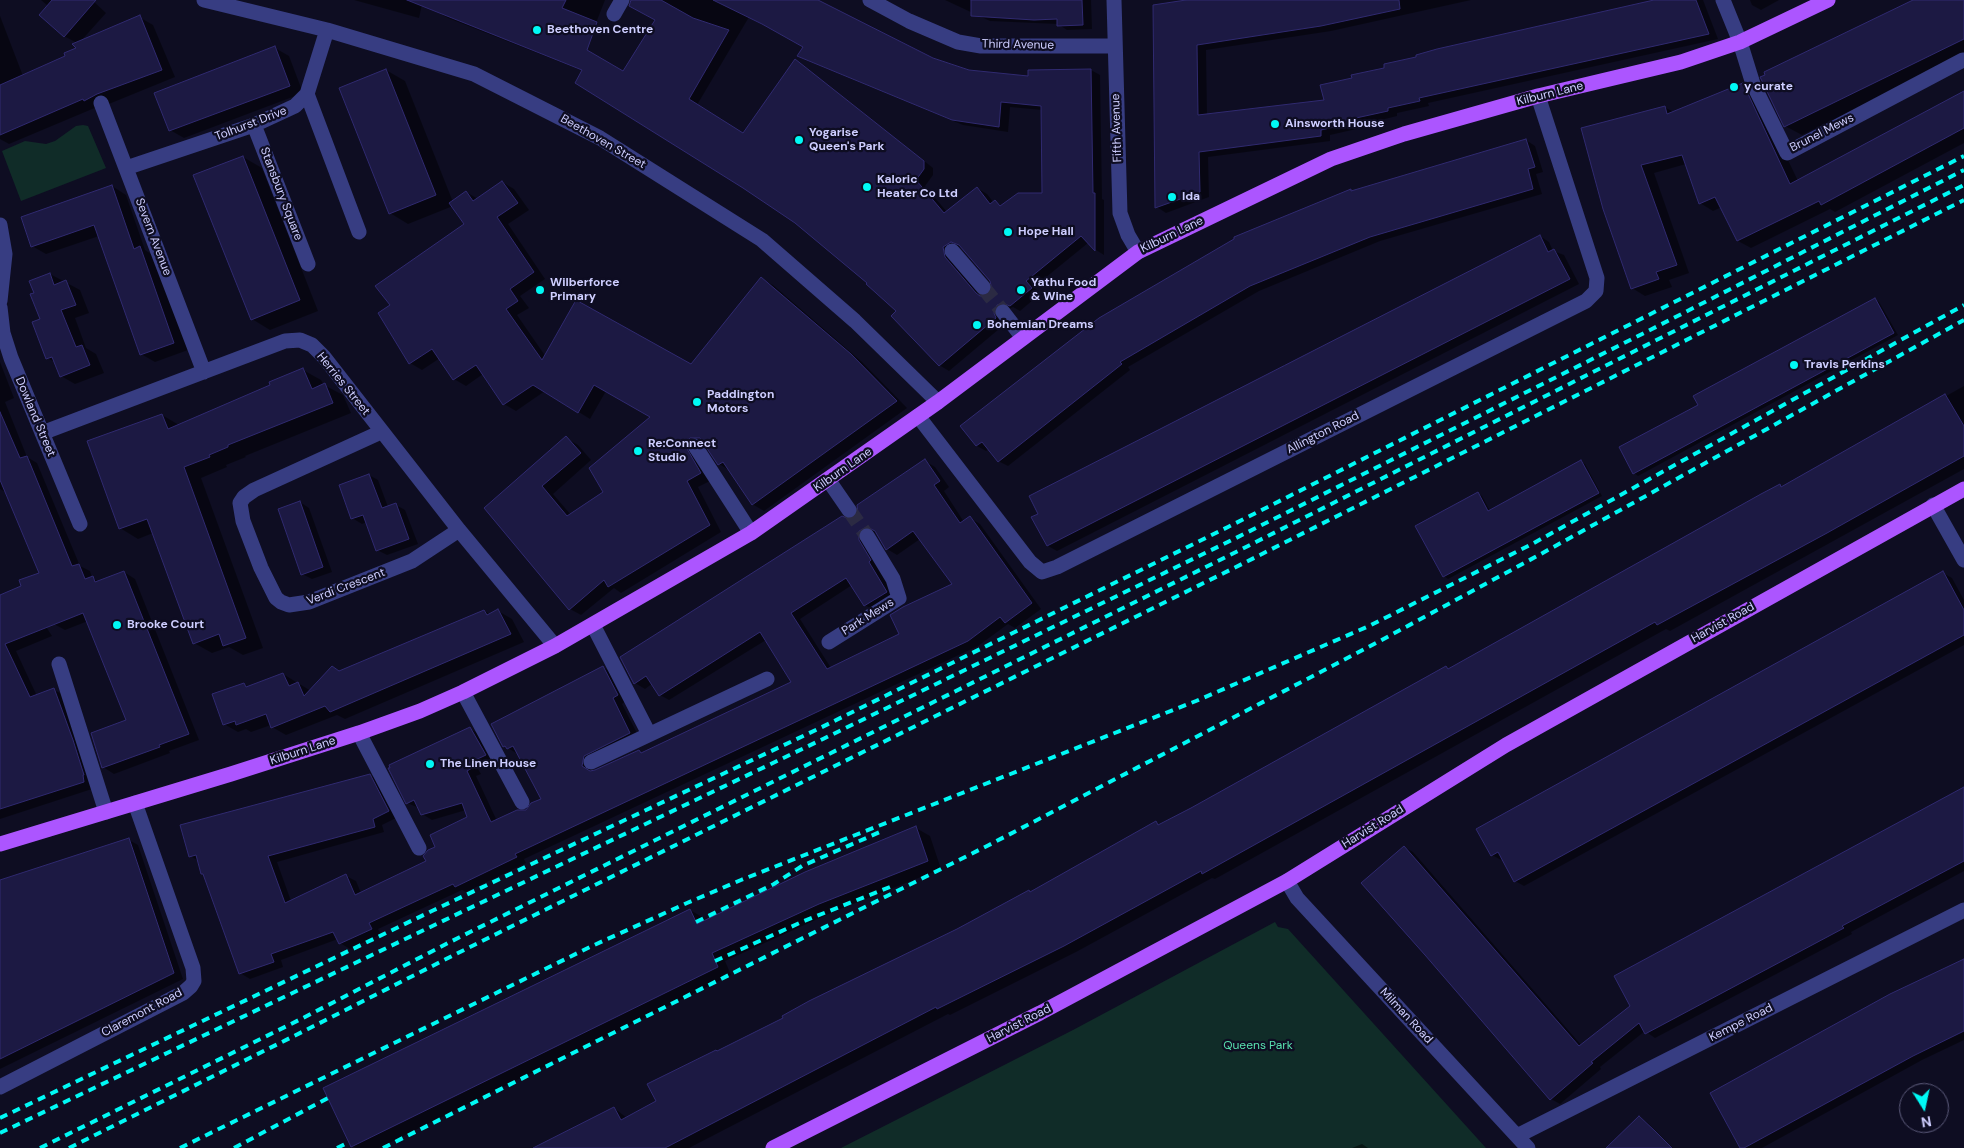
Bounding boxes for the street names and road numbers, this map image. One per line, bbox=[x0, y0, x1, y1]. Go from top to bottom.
street label: Third Avenue bbox=[982, 37, 1054, 53]
street label: Kilburn Lane bbox=[1515, 79, 1585, 109]
street label: Fifth Avenue bbox=[1109, 93, 1125, 163]
street label: Tolhurst Drive bbox=[213, 104, 289, 144]
street label: Brunel Mews bbox=[1788, 111, 1856, 155]
street label: Beethoven Street bbox=[558, 112, 648, 172]
street label: Stansbury Square bbox=[257, 145, 305, 243]
street label: Severn Avenue bbox=[132, 196, 174, 278]
street label: Kilburn Lane bbox=[1138, 214, 1206, 256]
street label: Herries Street bbox=[313, 350, 373, 418]
street label: Dowland Street bbox=[12, 375, 58, 459]
street label: Allington Road bbox=[1284, 409, 1362, 457]
street label: Kilburn Lane bbox=[811, 445, 875, 495]
street label: Verdi Crescent bbox=[305, 565, 387, 609]
street label: Park Mews bbox=[839, 595, 897, 639]
street label: Harvist Road bbox=[1689, 600, 1757, 646]
street label: Kilburn Lane bbox=[268, 734, 338, 768]
street label: Harvist Road bbox=[1340, 802, 1406, 852]
street label: Milman Road bbox=[1377, 985, 1435, 1047]
street label: Claremont Road bbox=[99, 986, 185, 1040]
street label: Kempe Road bbox=[1707, 1001, 1775, 1045]
street label: Harvist Road bbox=[985, 1002, 1053, 1046]

